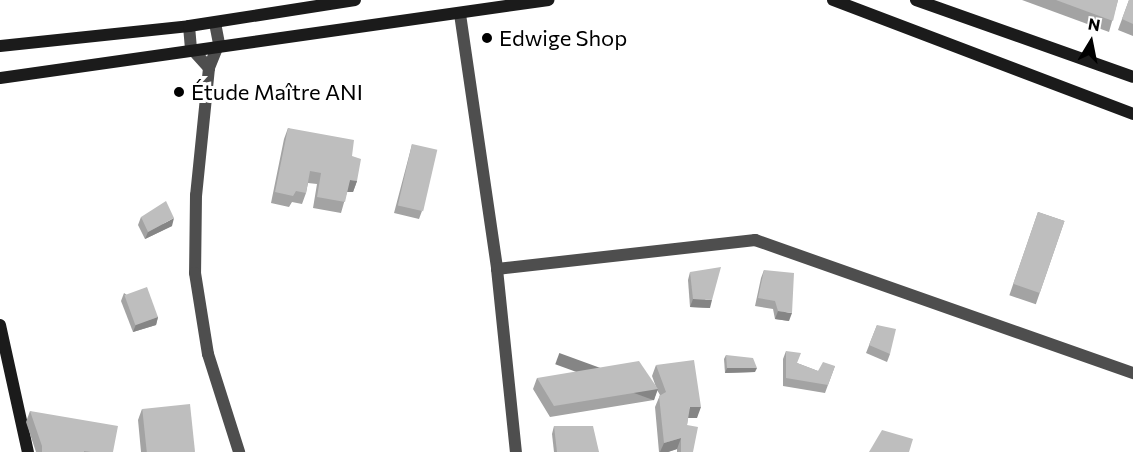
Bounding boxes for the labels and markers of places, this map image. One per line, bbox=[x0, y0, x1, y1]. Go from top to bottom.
place label: Edwige Shop bbox=[499, 25, 627, 51]
marker: Edwige Shop bbox=[480, 31, 494, 45]
place label: Étude Maître ANI bbox=[191, 79, 363, 105]
marker: Étude Maître ANI bbox=[172, 85, 186, 99]

